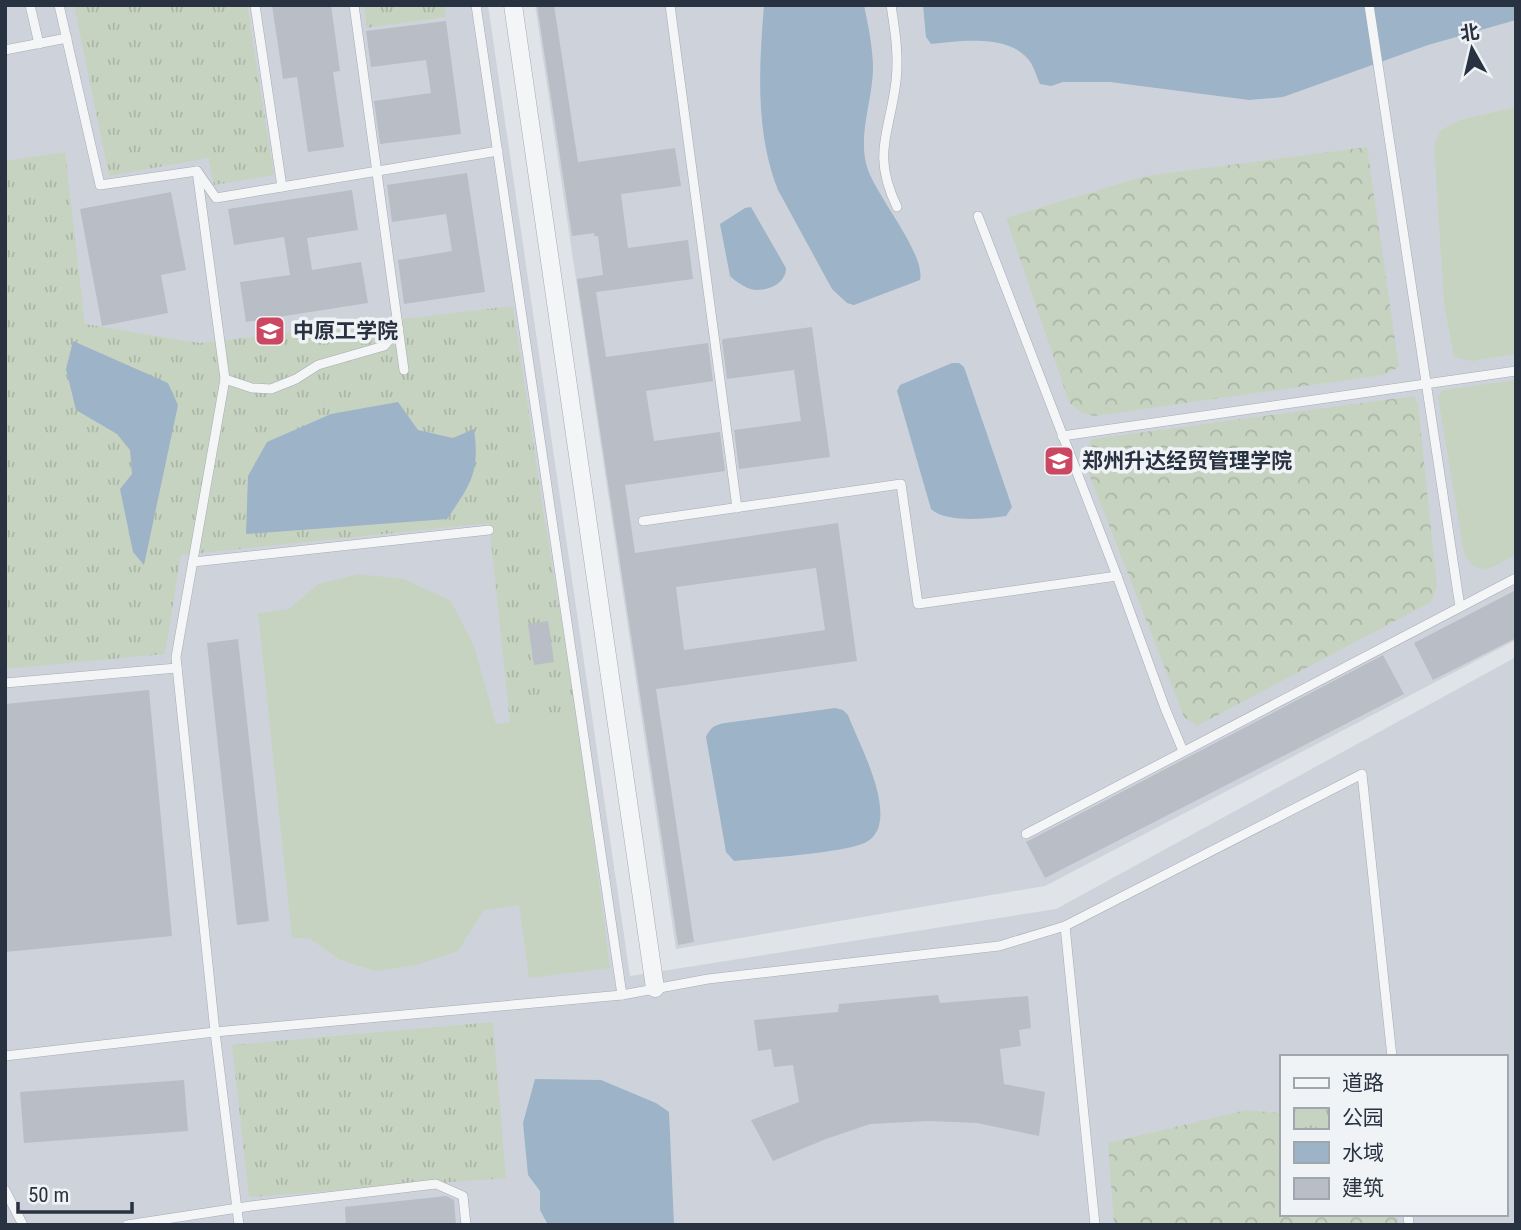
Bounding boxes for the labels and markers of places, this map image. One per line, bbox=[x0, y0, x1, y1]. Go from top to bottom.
school or university icon: 中原工学院 bbox=[253, 314, 287, 348]
place label: 中原工学院 bbox=[293, 319, 398, 343]
school or university icon: 郑州升达经贸管理学院 bbox=[1042, 444, 1076, 478]
place label: 郑州升达经贸管理学院 bbox=[1082, 449, 1292, 473]

